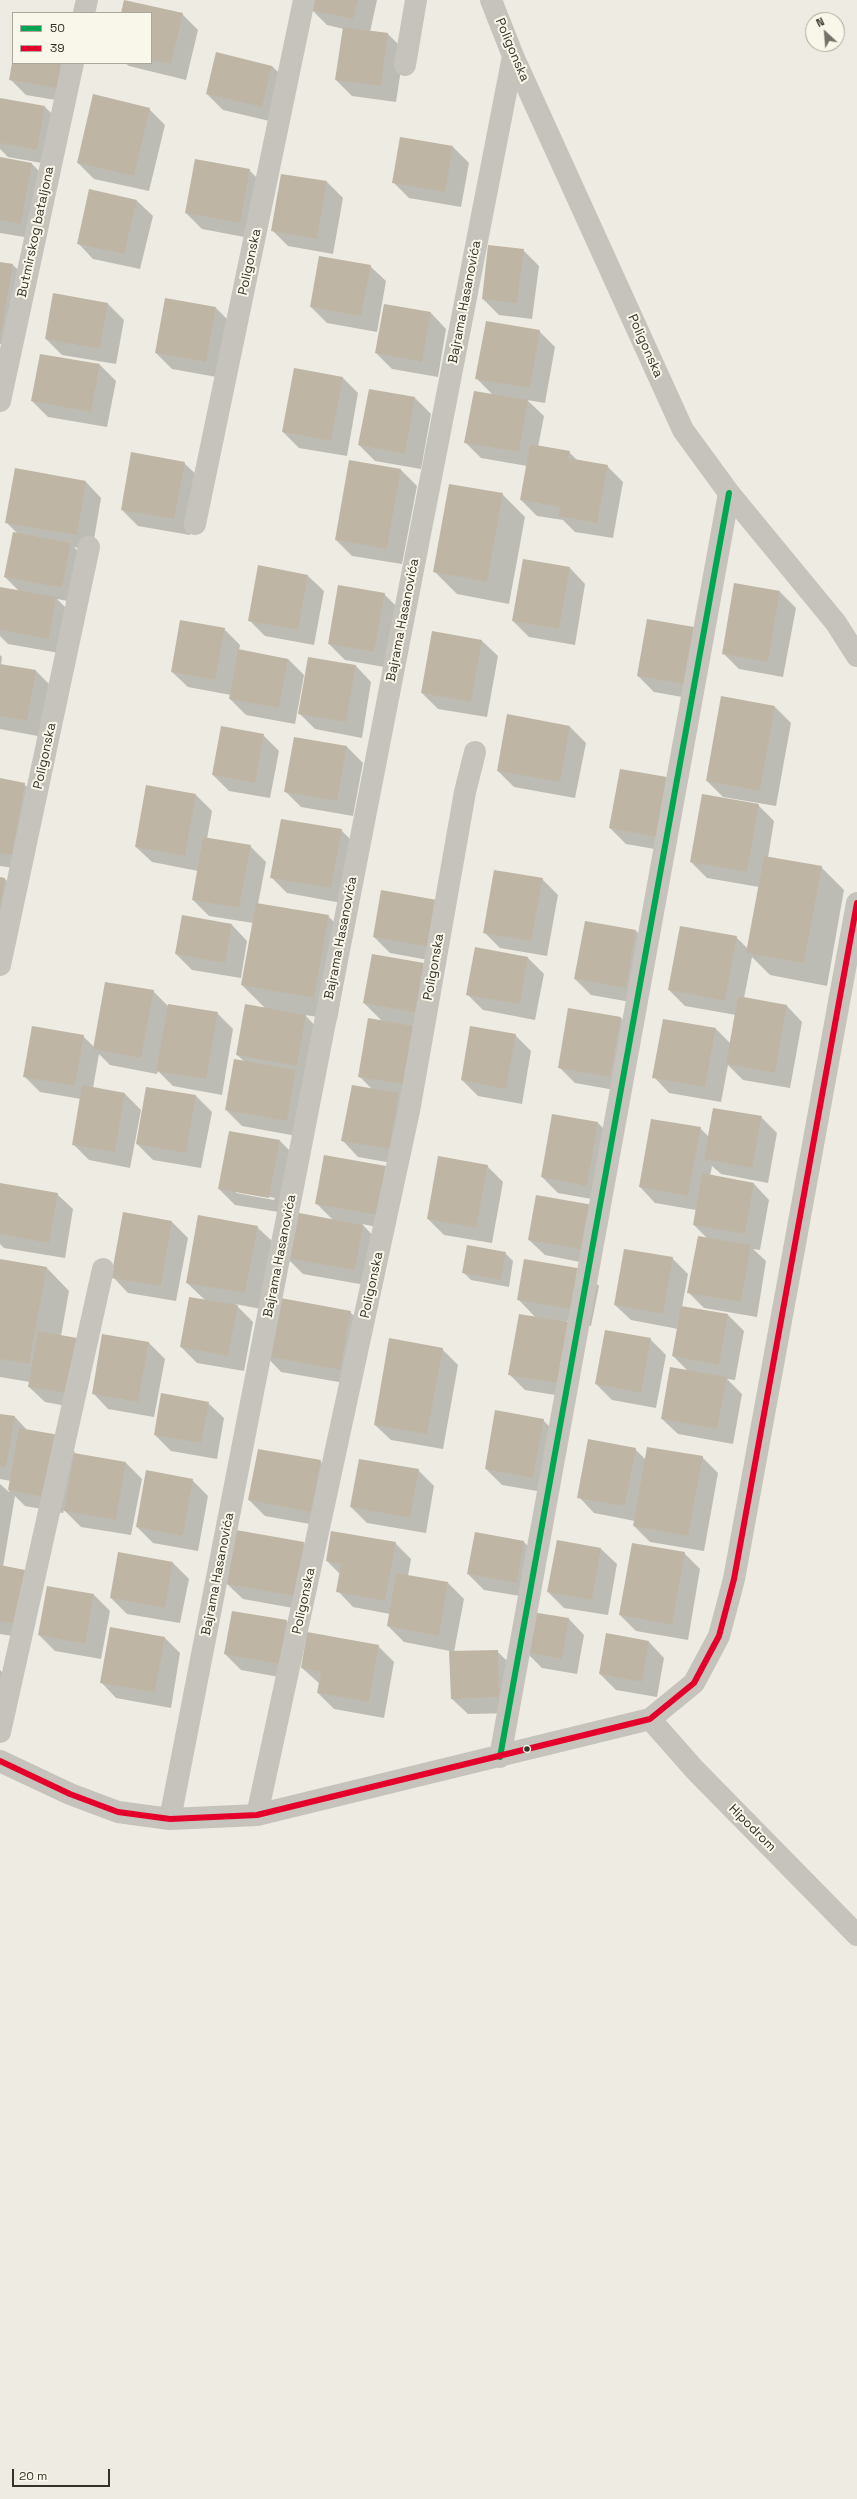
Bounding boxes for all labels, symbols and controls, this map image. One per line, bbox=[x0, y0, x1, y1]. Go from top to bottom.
legend bbox=[12, 12, 152, 64]
north arrow bbox=[805, 12, 845, 52]
text: N bbox=[814, 14, 827, 30]
street label: Poligonska bbox=[492, 16, 532, 84]
text: 50 bbox=[50, 20, 65, 36]
text: 39 bbox=[50, 40, 65, 56]
street label: Butmirskog bataljona bbox=[14, 165, 58, 299]
street label: Poligonska bbox=[235, 227, 265, 297]
street label: Bajrama Hasanovića bbox=[445, 239, 485, 365]
street label: Poligonska bbox=[624, 312, 666, 380]
street label: Bajrama Hasanovića bbox=[383, 557, 423, 683]
street label: Poligonska bbox=[30, 721, 60, 791]
street label: Bajrama Hasanovića bbox=[321, 875, 361, 1001]
street label: Poligonska bbox=[420, 932, 448, 1002]
street label: Bajrama Hasanovića bbox=[260, 1193, 300, 1319]
street label: Poligonska bbox=[357, 1250, 387, 1320]
street label: Bajrama Hasanovića bbox=[198, 1511, 238, 1637]
street label: Poligonska bbox=[289, 1566, 319, 1636]
unlabelled marker bbox=[522, 1744, 532, 1754]
street label: Hipodrom bbox=[725, 1801, 779, 1855]
scale bar bbox=[14, 2461, 112, 2487]
text: 20 m bbox=[19, 2468, 47, 2484]

